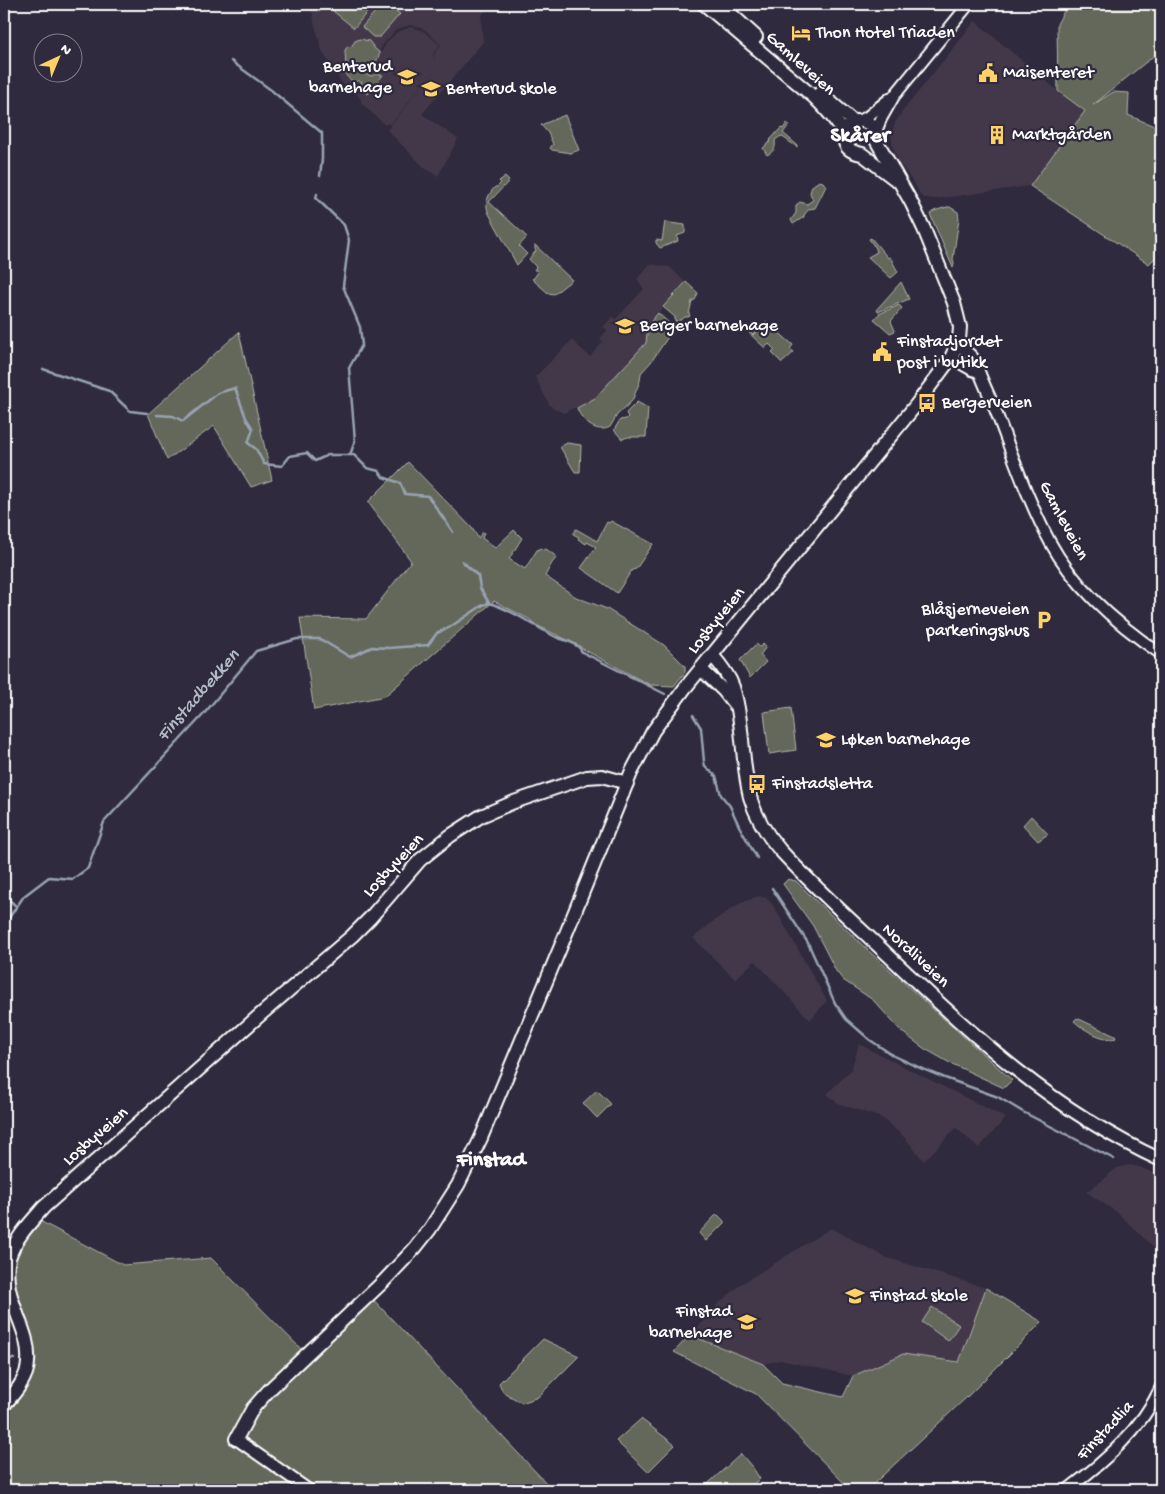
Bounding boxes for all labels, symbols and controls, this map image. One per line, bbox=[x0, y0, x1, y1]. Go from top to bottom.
hotel icon: Thon Hotel Triaden bbox=[790, 22, 812, 44]
place label: Thon Hotel Triaden bbox=[815, 23, 955, 44]
street label: Gamleveien bbox=[761, 27, 839, 101]
north arrow bbox=[32, 32, 82, 82]
text: N bbox=[56, 41, 74, 60]
place label: Benterud barnehage bbox=[309, 57, 393, 99]
public building icon: Maisenteret bbox=[977, 62, 999, 84]
place label: Maisenteret bbox=[1003, 63, 1095, 84]
school or university icon: Benterud barnehage bbox=[396, 66, 418, 88]
school or university icon: Benterud skole bbox=[420, 78, 442, 100]
place label: Benterud skole bbox=[445, 79, 557, 100]
district label: Skårer bbox=[830, 124, 892, 150]
building icon: Marktgården bbox=[986, 124, 1008, 146]
place label: Marktgården bbox=[1012, 125, 1112, 146]
school or university icon: Berger barnehage bbox=[614, 315, 636, 337]
place label: Berger barnehage bbox=[639, 316, 779, 337]
place label: Finstadjordet post i butikk bbox=[896, 332, 1003, 374]
public building icon: Finstadjordet post i butikk bbox=[871, 341, 893, 363]
bus stop icon: Bergerveien bbox=[916, 392, 938, 414]
place label: Bergerveien bbox=[941, 393, 1032, 414]
street label: Gamleveien bbox=[1033, 478, 1093, 564]
street label: Losbyveien bbox=[684, 583, 751, 659]
place label: Blåsjerneveien parkeringshus bbox=[921, 600, 1030, 642]
parking icon: Blåsjerneveien parkeringshus bbox=[1033, 609, 1055, 631]
water label: Finstadbekken bbox=[153, 644, 246, 747]
school or university icon: Løken barnehage bbox=[815, 729, 837, 751]
place label: Løken barnehage bbox=[841, 730, 971, 751]
bus stop icon: Finstadsletta bbox=[746, 773, 768, 795]
place label: Finstadsletta bbox=[771, 774, 874, 795]
street label: Losbyveien bbox=[359, 829, 429, 902]
street label: Nordliveien bbox=[877, 919, 954, 993]
street label: Losbyveien bbox=[59, 1103, 133, 1171]
district label: Finstad bbox=[456, 1148, 527, 1174]
school or university icon: Finstad skole bbox=[844, 1285, 866, 1307]
place label: Finstad skole bbox=[869, 1286, 968, 1307]
place label: Finstad barnehage bbox=[649, 1302, 733, 1344]
school or university icon: Finstad barnehage bbox=[736, 1311, 758, 1333]
street label: Finstadlia bbox=[1072, 1396, 1140, 1466]

